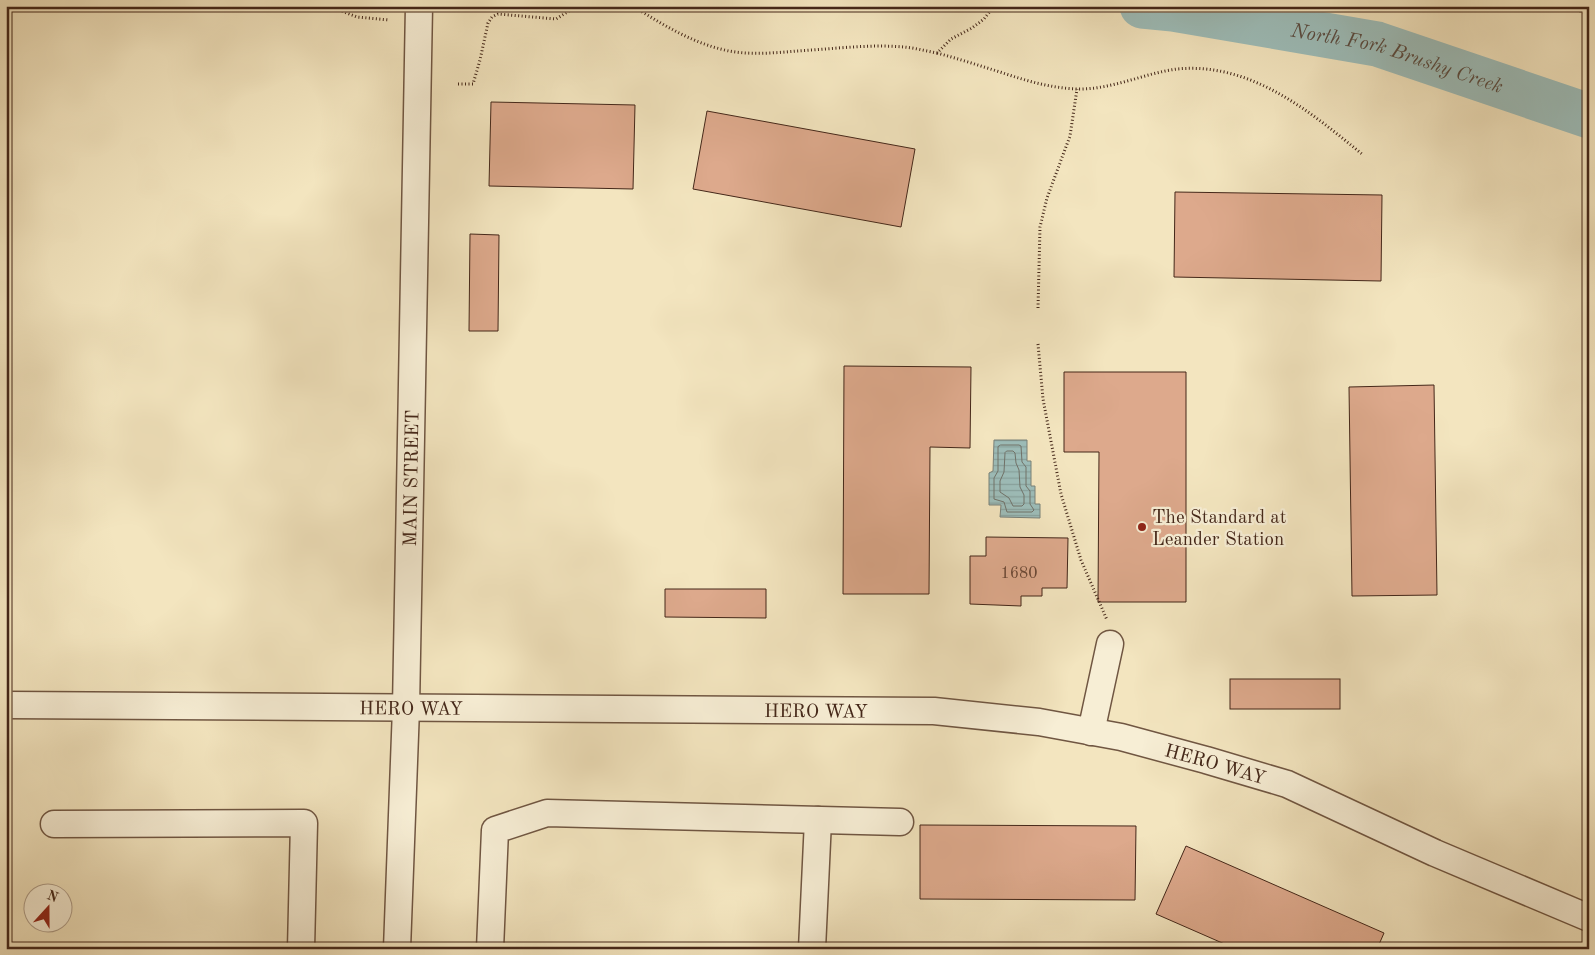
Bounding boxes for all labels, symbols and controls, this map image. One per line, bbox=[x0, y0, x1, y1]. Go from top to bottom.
water label: North Fork Brushy Creek bbox=[1288, 21, 1505, 98]
street label: MAIN STREET bbox=[402, 410, 424, 547]
place label: The Standard at Leander Station bbox=[1152, 509, 1286, 550]
marker: The Standard at Leander Station bbox=[1136, 521, 1148, 533]
house number: 1680 bbox=[1000, 566, 1038, 582]
street label: HERO WAY bbox=[359, 700, 463, 720]
street label: HERO WAY bbox=[764, 703, 868, 723]
street label: HERO WAY bbox=[1162, 742, 1268, 789]
north arrow bbox=[22, 882, 72, 932]
text: N bbox=[45, 888, 60, 905]

